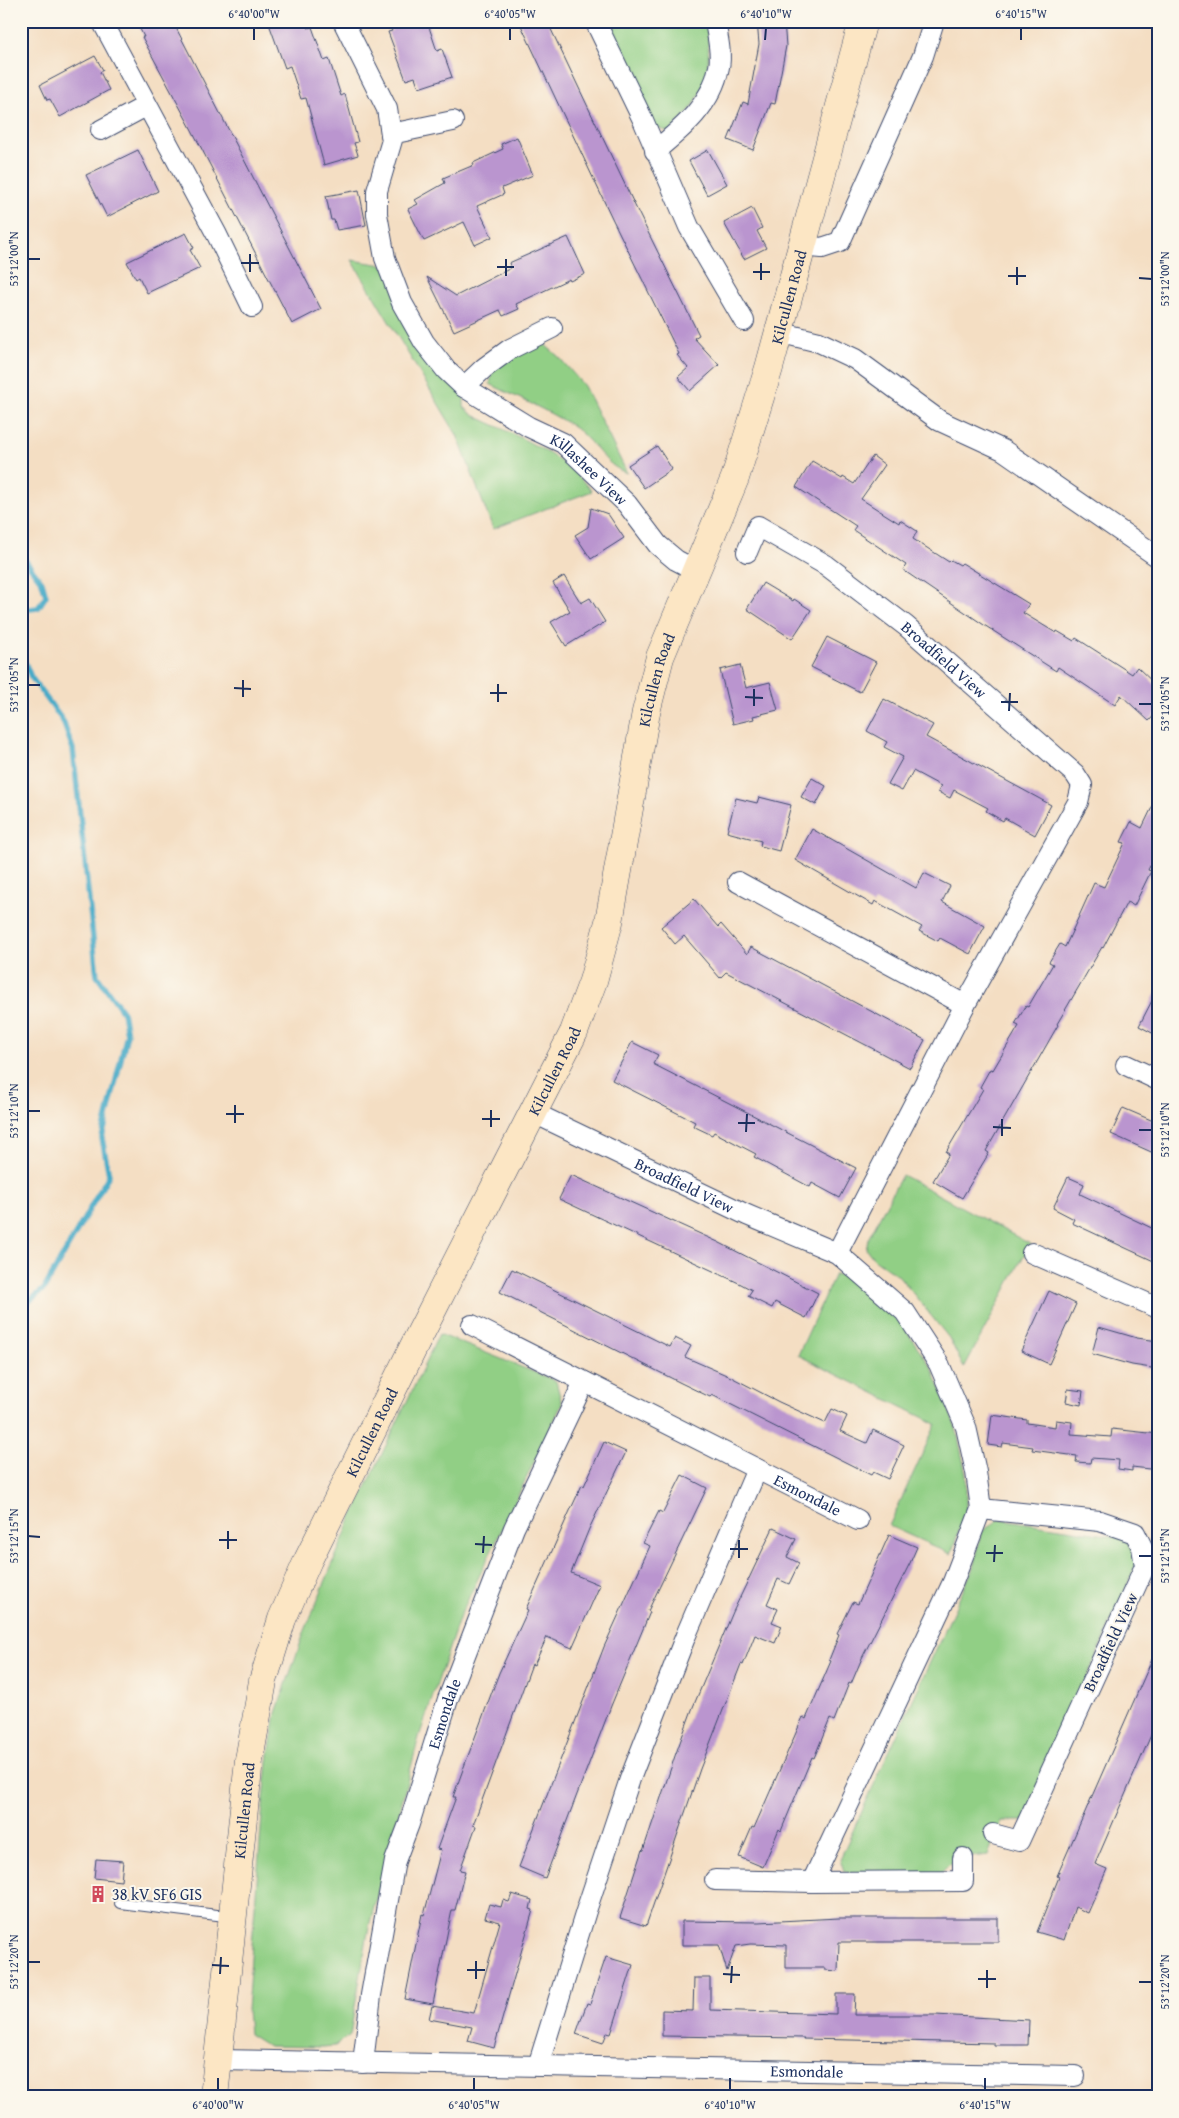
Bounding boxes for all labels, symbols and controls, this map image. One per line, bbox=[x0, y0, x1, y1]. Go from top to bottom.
text: 6°40'00"W bbox=[228, 5, 281, 22]
text: 6°40'05"W bbox=[484, 5, 537, 22]
text: 6°40'10"W bbox=[740, 5, 793, 22]
text: 6°40'15"W bbox=[995, 5, 1048, 22]
text: 53°12'00"N bbox=[5, 231, 22, 287]
street label: Kilcullen Road bbox=[764, 247, 813, 347]
text: 53°12'00"N bbox=[1156, 251, 1173, 307]
street label: Killashee View bbox=[546, 427, 634, 511]
street label: Broadfield View bbox=[896, 615, 993, 704]
street label: Kilcullen Road bbox=[632, 629, 681, 729]
text: 53°12'05"N bbox=[5, 657, 22, 713]
text: 53°12'05"N bbox=[1156, 676, 1173, 732]
street label: Kilcullen Road bbox=[522, 1023, 587, 1119]
text: 53°12'10"N bbox=[5, 1083, 22, 1139]
text: 53°12'10"N bbox=[1156, 1102, 1173, 1158]
street label: Broadfield View bbox=[631, 1151, 739, 1219]
street label: Kilcullen Road bbox=[339, 1383, 404, 1481]
street label: Esmondale bbox=[770, 1467, 846, 1522]
text: 53°12'15"N bbox=[5, 1508, 22, 1564]
text: 53°12'15"N bbox=[1156, 1528, 1173, 1584]
street label: Broadfield View bbox=[1076, 1588, 1144, 1696]
street label: Esmondale bbox=[421, 1675, 467, 1752]
street label: Kilcullen Road bbox=[227, 1761, 261, 1860]
place label: 38 kV SF6 GIS bbox=[112, 1882, 202, 1906]
building icon: 38 kV SF6 GIS bbox=[88, 1884, 108, 1904]
text: 53°12'20"N bbox=[5, 1934, 22, 1990]
text: 53°12'20"N bbox=[1156, 1954, 1173, 2010]
street label: Esmondale bbox=[770, 2058, 844, 2084]
text: 6°40'00"W bbox=[192, 2096, 245, 2113]
text: 6°40'05"W bbox=[448, 2096, 501, 2113]
text: 6°40'10"W bbox=[704, 2096, 757, 2113]
text: 6°40'15"W bbox=[959, 2096, 1012, 2113]

